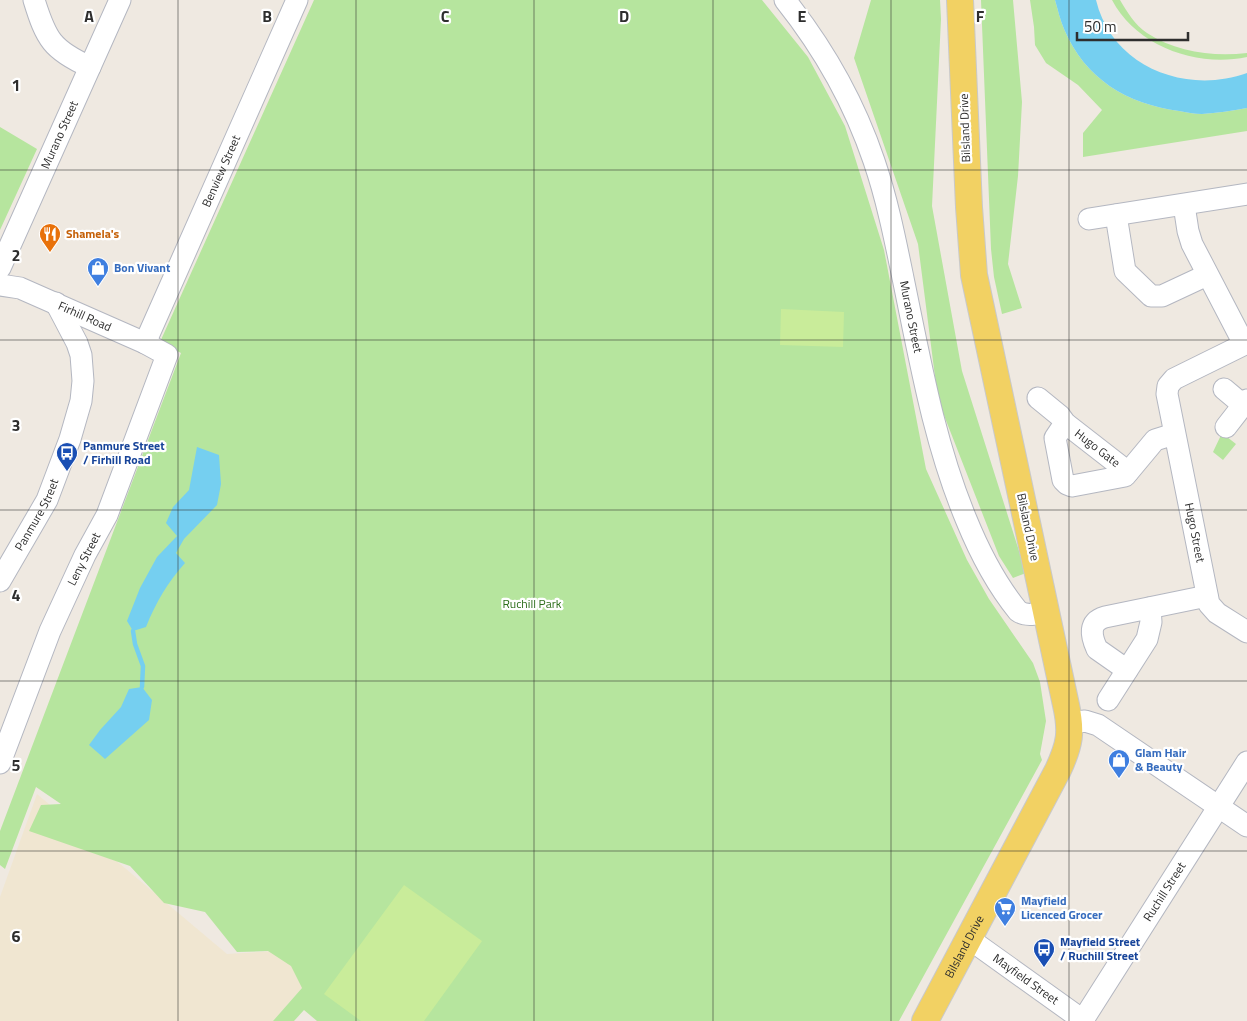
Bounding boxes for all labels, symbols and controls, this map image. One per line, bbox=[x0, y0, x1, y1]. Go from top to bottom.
text: A bbox=[84, 4, 94, 28]
text: B bbox=[262, 4, 272, 28]
text: C bbox=[441, 4, 450, 28]
text: D bbox=[619, 4, 629, 28]
text: E bbox=[798, 4, 807, 28]
text: F bbox=[976, 4, 985, 28]
scale bar bbox=[1077, 10, 1188, 42]
text: 50 m bbox=[1084, 15, 1117, 38]
text: 1 bbox=[12, 73, 20, 97]
street label: Bilsland Drive bbox=[954, 93, 975, 163]
street label: Murano Street bbox=[36, 97, 83, 172]
street label: Benview Street bbox=[196, 131, 245, 210]
restaurant icon: Shamela's bbox=[38, 222, 62, 253]
place label: Shamela's bbox=[66, 224, 120, 243]
text: 2 bbox=[12, 243, 20, 267]
shop icon: Bon Vivant bbox=[86, 256, 110, 287]
place label: Bon Vivant bbox=[114, 258, 171, 277]
street label: Murano Street bbox=[895, 279, 928, 355]
street label: Firhill Road bbox=[55, 296, 115, 336]
text: 3 bbox=[12, 413, 20, 437]
street label: Hugo Gate bbox=[1071, 424, 1125, 472]
place label: Panmure Street / Firhill Road bbox=[83, 436, 165, 469]
bus stop icon: Panmure Street / Firhill Road bbox=[55, 441, 79, 472]
street label: Panmure Street bbox=[9, 475, 64, 554]
street label: Bilsland Drive bbox=[1012, 491, 1045, 563]
street label: Hugo Street bbox=[1180, 501, 1211, 565]
street label: Leny Street bbox=[62, 528, 105, 589]
text: 4 bbox=[12, 583, 21, 607]
park label: Ruchill Park bbox=[502, 594, 562, 613]
place label: Glam Hair & Beauty bbox=[1135, 743, 1187, 776]
shop icon: Glam Hair & Beauty bbox=[1107, 748, 1131, 779]
text: 5 bbox=[12, 753, 21, 777]
street label: Ruchill Street bbox=[1138, 857, 1191, 925]
place label: Mayfield Licenced Grocer bbox=[1021, 891, 1103, 924]
supermarket icon: Mayfield Licenced Grocer bbox=[993, 896, 1017, 927]
street label: Bilsland Drive bbox=[939, 912, 988, 981]
text: 6 bbox=[12, 924, 21, 948]
place label: Mayfield Street / Ruchill Street bbox=[1060, 932, 1141, 965]
bus stop icon: Mayfield Street / Ruchill Street bbox=[1032, 937, 1056, 968]
street label: Mayfield Street bbox=[989, 949, 1064, 1010]

